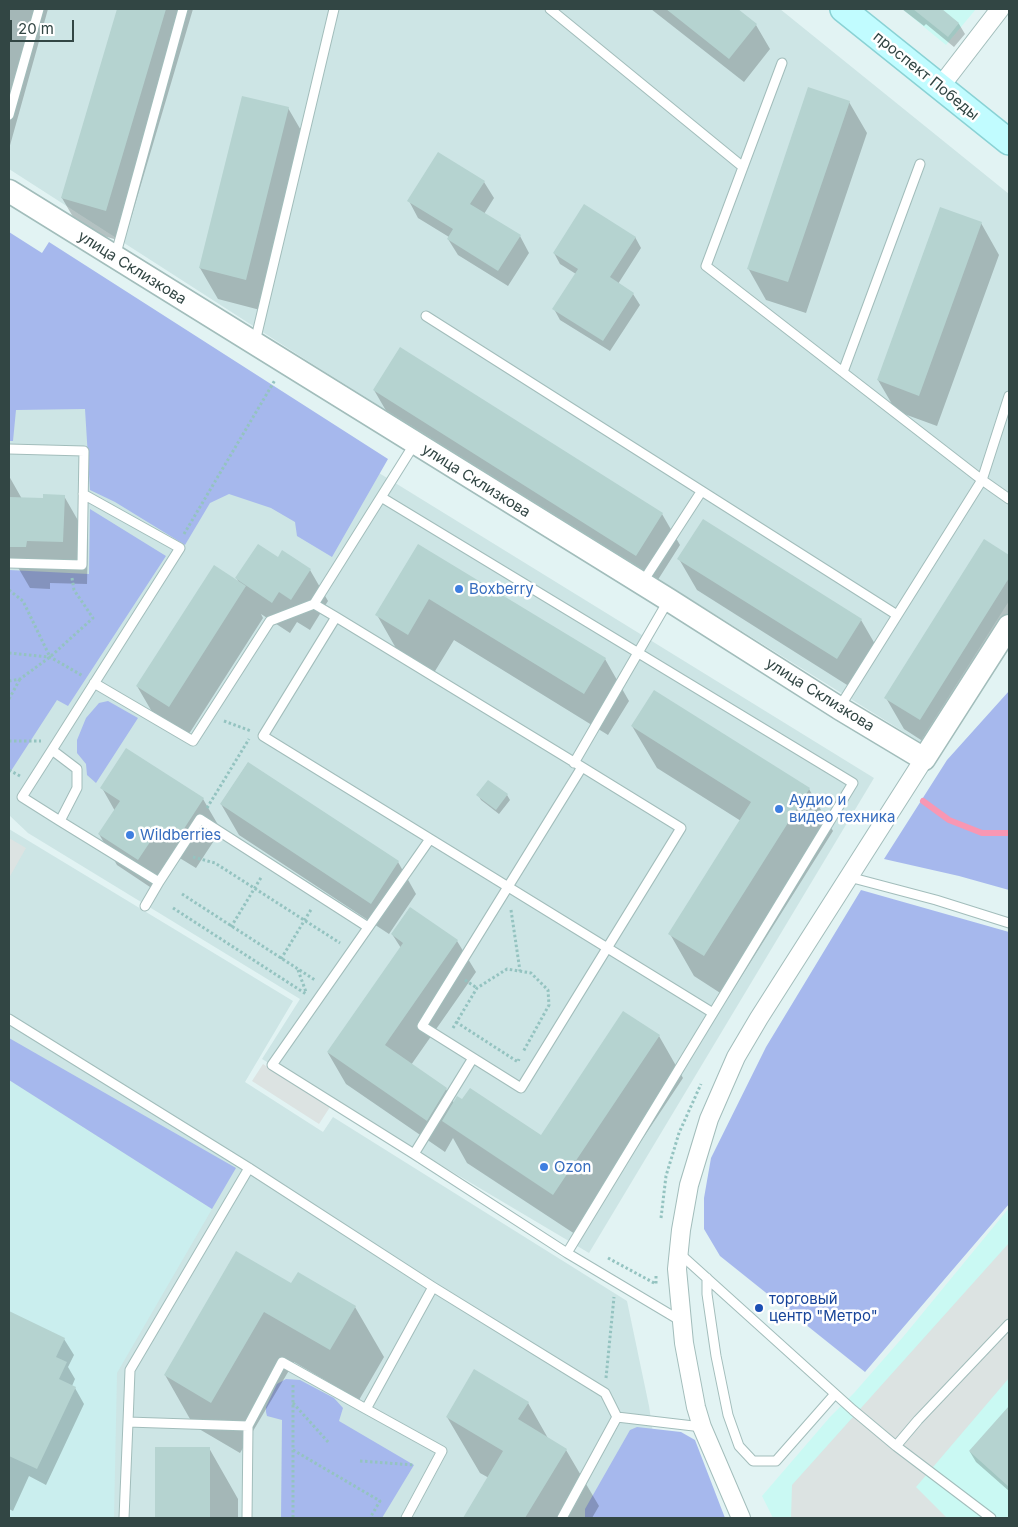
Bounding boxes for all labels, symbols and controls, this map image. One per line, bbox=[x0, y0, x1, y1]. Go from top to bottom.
scale bar bbox=[12, 10, 76, 42]
text: 20 m bbox=[18, 19, 54, 38]
street label: проспект Победы bbox=[870, 28, 982, 124]
street label: улица Склизкова bbox=[74, 227, 190, 309]
street label: улица Склизкова bbox=[418, 440, 534, 522]
place label: Boxberry bbox=[469, 580, 534, 598]
marker: Boxberry bbox=[453, 583, 465, 595]
street label: улица Склизкова bbox=[762, 654, 878, 736]
place label: Аудио и видео техника bbox=[789, 791, 895, 826]
marker: Аудио и видео техника bbox=[773, 803, 785, 815]
place label: Wildberries bbox=[140, 826, 221, 844]
marker: Wildberries bbox=[124, 829, 136, 841]
place label: Ozon bbox=[554, 1158, 591, 1176]
marker: Ozon bbox=[538, 1161, 550, 1173]
place label: торговый центр "Метро" bbox=[769, 1290, 878, 1325]
marker: торговый центр "Метро" bbox=[753, 1302, 765, 1314]

